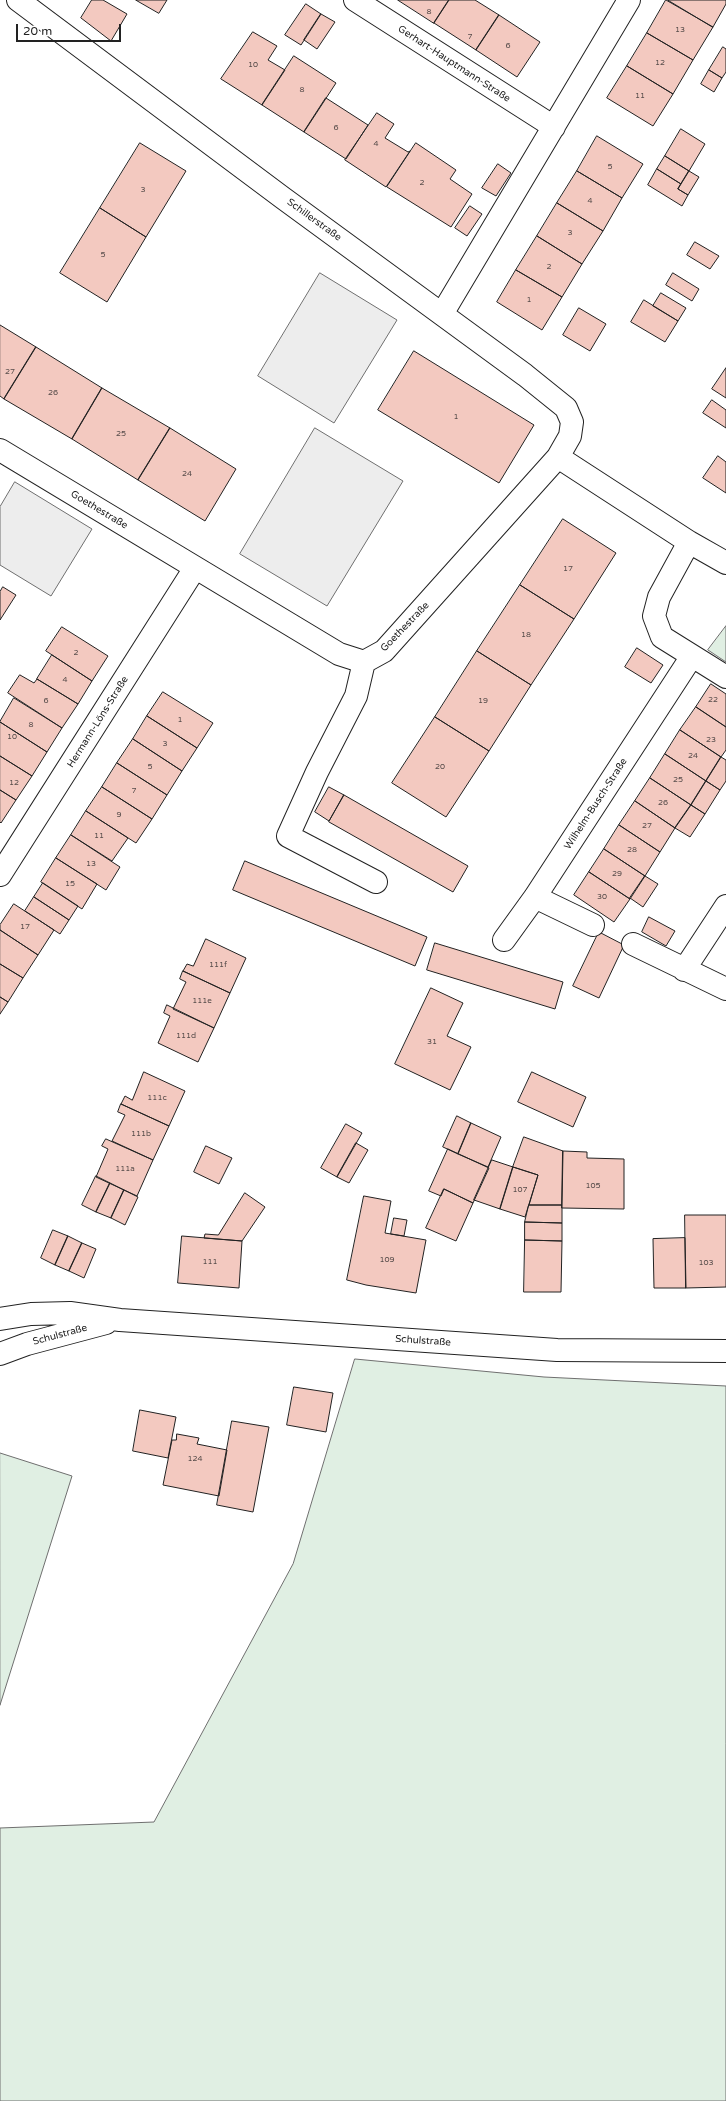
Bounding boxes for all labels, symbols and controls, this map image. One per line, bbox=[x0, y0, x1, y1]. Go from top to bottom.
house number: 8 bbox=[426, 7, 432, 17]
scale bar bbox=[18, 16, 123, 42]
street label: Gerhart-Hauptmann-Straße bbox=[396, 23, 512, 105]
text: 20 m bbox=[23, 24, 52, 38]
house number: 13 bbox=[675, 25, 685, 35]
house number: 7 bbox=[467, 32, 473, 42]
house number: 6 bbox=[505, 41, 511, 51]
house number: 12 bbox=[655, 58, 665, 68]
house number: 10 bbox=[248, 60, 258, 70]
house number: 8 bbox=[299, 85, 305, 95]
house number: 11 bbox=[635, 91, 645, 101]
house number: 6 bbox=[333, 123, 339, 133]
house number: 4 bbox=[373, 139, 379, 149]
house number: 5 bbox=[607, 162, 613, 172]
house number: 2 bbox=[419, 178, 425, 188]
house number: 3 bbox=[140, 185, 146, 195]
street label: Schillerstraße bbox=[284, 196, 344, 244]
house number: 4 bbox=[587, 196, 593, 206]
house number: 3 bbox=[567, 228, 573, 238]
house number: 5 bbox=[100, 250, 106, 260]
house number: 2 bbox=[546, 262, 552, 272]
house number: 1 bbox=[526, 295, 532, 305]
house number: 27 bbox=[5, 367, 15, 377]
house number: 26 bbox=[48, 388, 58, 398]
house number: 1 bbox=[453, 412, 459, 422]
house number: 25 bbox=[116, 429, 126, 439]
house number: 24 bbox=[182, 469, 192, 479]
street label: Goethestraße bbox=[68, 488, 130, 532]
house number: 17 bbox=[563, 564, 573, 574]
street label: Goethestraße bbox=[378, 600, 432, 654]
house number: 18 bbox=[521, 630, 531, 640]
house number: 2 bbox=[73, 648, 79, 658]
street label: Hermann-Löns-Straße bbox=[65, 674, 131, 770]
house number: 4 bbox=[62, 675, 68, 685]
house number: 22 bbox=[708, 695, 718, 705]
house number: 6 bbox=[43, 696, 49, 706]
house number: 19 bbox=[478, 696, 488, 706]
house number: 1 bbox=[177, 715, 183, 725]
house number: 8 bbox=[28, 720, 34, 730]
house number: 10 bbox=[7, 732, 17, 742]
house number: 23 bbox=[706, 735, 716, 745]
house number: 3 bbox=[162, 739, 168, 749]
house number: 24 bbox=[688, 751, 698, 761]
street label: Wilhelm-Busch-Straße bbox=[562, 756, 630, 852]
house number: 5 bbox=[147, 762, 153, 772]
house number: 20 bbox=[435, 762, 445, 772]
house number: 25 bbox=[673, 775, 683, 785]
house number: 12 bbox=[9, 778, 19, 788]
house number: 7 bbox=[131, 786, 137, 796]
house number: 26 bbox=[658, 798, 668, 808]
house number: 9 bbox=[116, 810, 122, 820]
house number: 27 bbox=[642, 821, 652, 831]
house number: 11 bbox=[94, 831, 104, 841]
house number: 28 bbox=[627, 845, 637, 855]
house number: 13 bbox=[86, 859, 96, 869]
house number: 29 bbox=[612, 869, 622, 879]
house number: 15 bbox=[65, 879, 75, 889]
house number: 30 bbox=[597, 892, 607, 902]
house number: 17 bbox=[20, 922, 30, 932]
house number: 111f bbox=[209, 960, 227, 970]
house number: 111e bbox=[192, 996, 212, 1006]
house number: 111d bbox=[176, 1031, 196, 1041]
house number: 31 bbox=[427, 1037, 437, 1047]
house number: 111c bbox=[147, 1093, 167, 1103]
house number: 111b bbox=[131, 1129, 151, 1139]
house number: 111a bbox=[115, 1164, 135, 1174]
house number: 105 bbox=[585, 1181, 601, 1191]
house number: 107 bbox=[512, 1185, 528, 1195]
house number: 109 bbox=[379, 1255, 395, 1265]
house number: 111 bbox=[202, 1257, 218, 1267]
house number: 103 bbox=[698, 1258, 714, 1268]
street label: Schulstraße bbox=[31, 1322, 89, 1348]
street label: Schulstraße bbox=[395, 1333, 451, 1349]
house number: 124 bbox=[187, 1454, 203, 1464]

